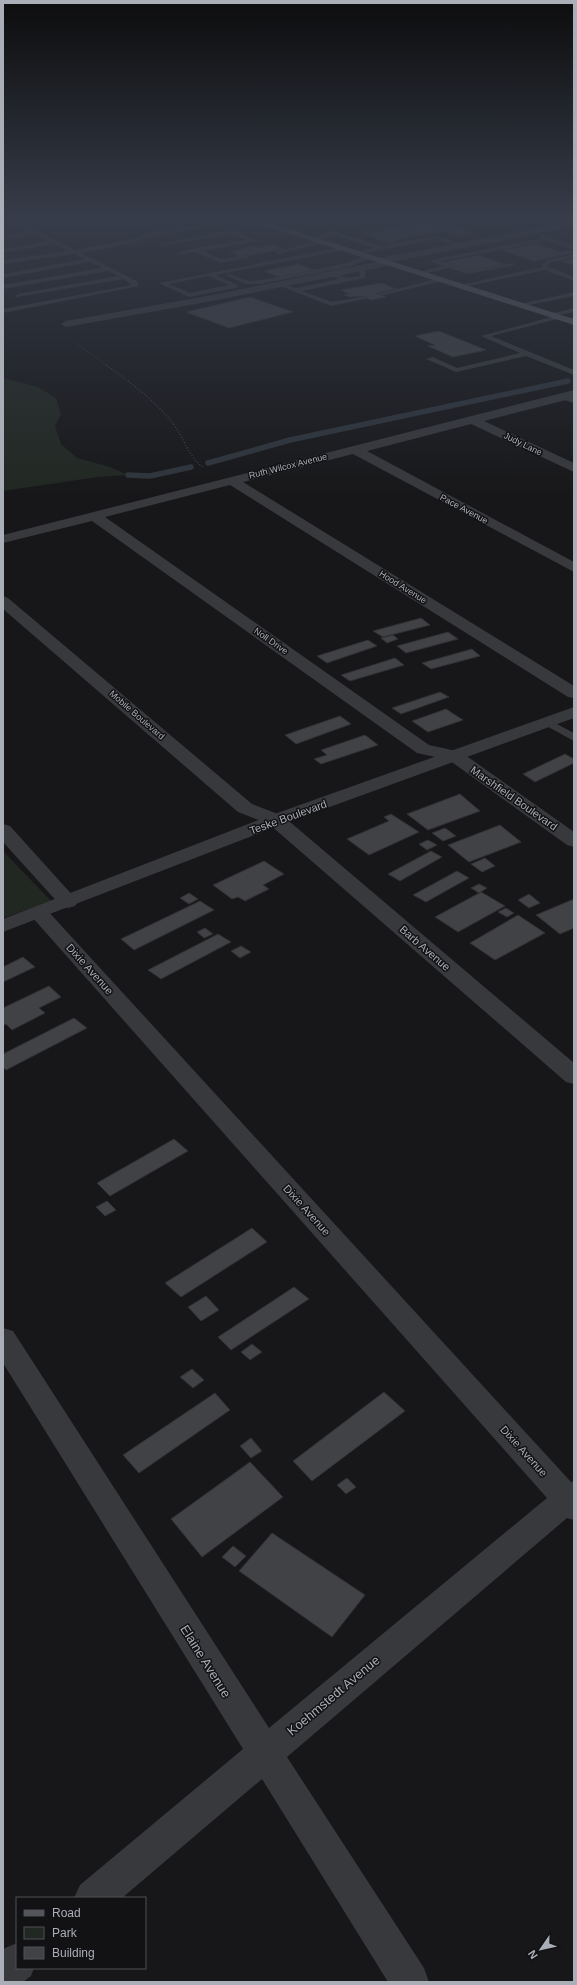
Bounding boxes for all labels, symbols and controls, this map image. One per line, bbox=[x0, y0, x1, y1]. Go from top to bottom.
street label: Judy Lane bbox=[502, 430, 544, 458]
street label: Ruth Wilcox Avenue bbox=[248, 451, 328, 481]
street label: Pace Avenue bbox=[438, 492, 490, 526]
street label: Hood Avenue bbox=[377, 568, 429, 606]
street label: Noll Drive bbox=[252, 626, 290, 656]
street label: Mobile Boulevard bbox=[107, 688, 167, 742]
street label: Marshfield Boulevard bbox=[468, 763, 560, 833]
street label: Teske Boulevard bbox=[248, 797, 328, 837]
street label: Barb Avenue bbox=[397, 923, 453, 973]
street label: Dixie Avenue bbox=[64, 941, 116, 997]
street label: Dixie Avenue bbox=[281, 1182, 333, 1238]
street label: Dixie Avenue bbox=[498, 1423, 550, 1479]
street label: Elaine Avenue bbox=[177, 1622, 234, 1700]
street label: Koehmstedt Avenue bbox=[284, 1652, 383, 1738]
legend bbox=[16, 1897, 146, 1969]
text: Road bbox=[52, 1906, 81, 1920]
text: Park bbox=[52, 1926, 78, 1940]
north arrow bbox=[521, 1929, 561, 1969]
text: Building bbox=[52, 1946, 95, 1960]
text: N bbox=[525, 1948, 540, 1961]

